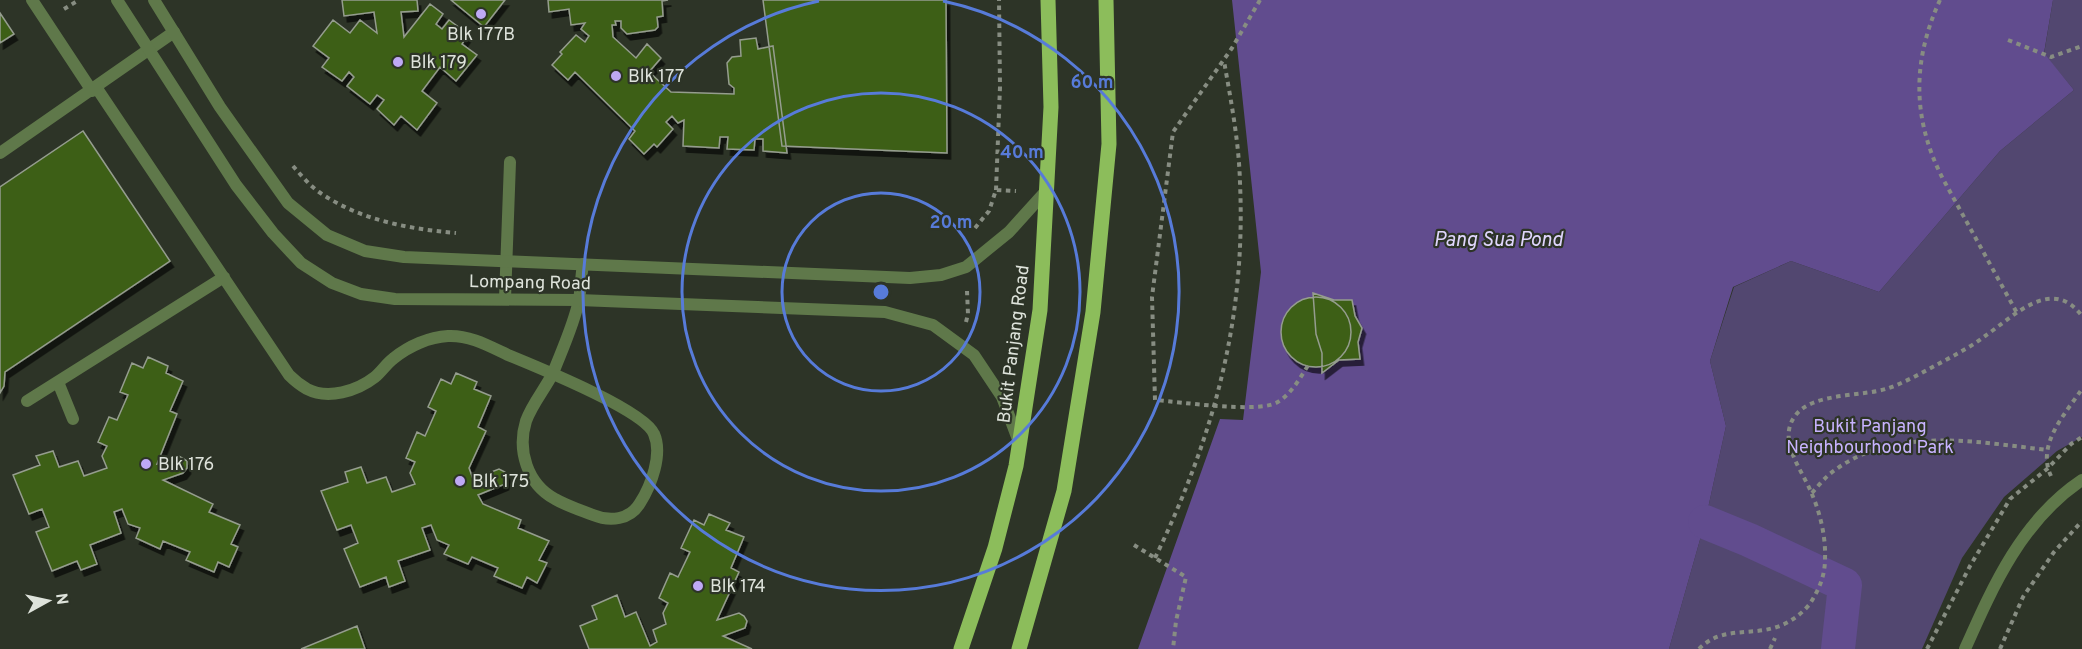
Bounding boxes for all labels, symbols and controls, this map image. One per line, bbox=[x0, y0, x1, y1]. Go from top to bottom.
marker: Blk 177B bbox=[474, 7, 488, 21]
place label: Blk 177B bbox=[447, 24, 515, 47]
place label: Blk 179 bbox=[410, 52, 467, 75]
marker: Blk 179 bbox=[391, 55, 405, 69]
place label: Blk 177 bbox=[628, 66, 684, 89]
marker: Blk 177 bbox=[609, 69, 623, 83]
text: 60 m bbox=[1070, 72, 1114, 95]
text: 40 m bbox=[1000, 142, 1044, 165]
text: 20 m bbox=[929, 212, 973, 235]
water label: Pang Sua Pond bbox=[1433, 228, 1564, 254]
street label: Bukit Panjang Road bbox=[993, 264, 1036, 425]
street label: Lompang Road bbox=[469, 271, 591, 296]
centre of rings bbox=[871, 282, 891, 302]
park label: Bukit Panjang Neighbourhood Park bbox=[1786, 416, 1954, 460]
place label: Blk 176 bbox=[158, 454, 214, 477]
marker: Blk 176 bbox=[139, 457, 153, 471]
place label: Blk 175 bbox=[472, 471, 530, 494]
marker: Blk 175 bbox=[453, 474, 467, 488]
north arrow bbox=[18, 571, 78, 631]
place label: Blk 174 bbox=[710, 576, 766, 599]
marker: Blk 174 bbox=[691, 579, 705, 593]
text: N bbox=[50, 592, 72, 606]

